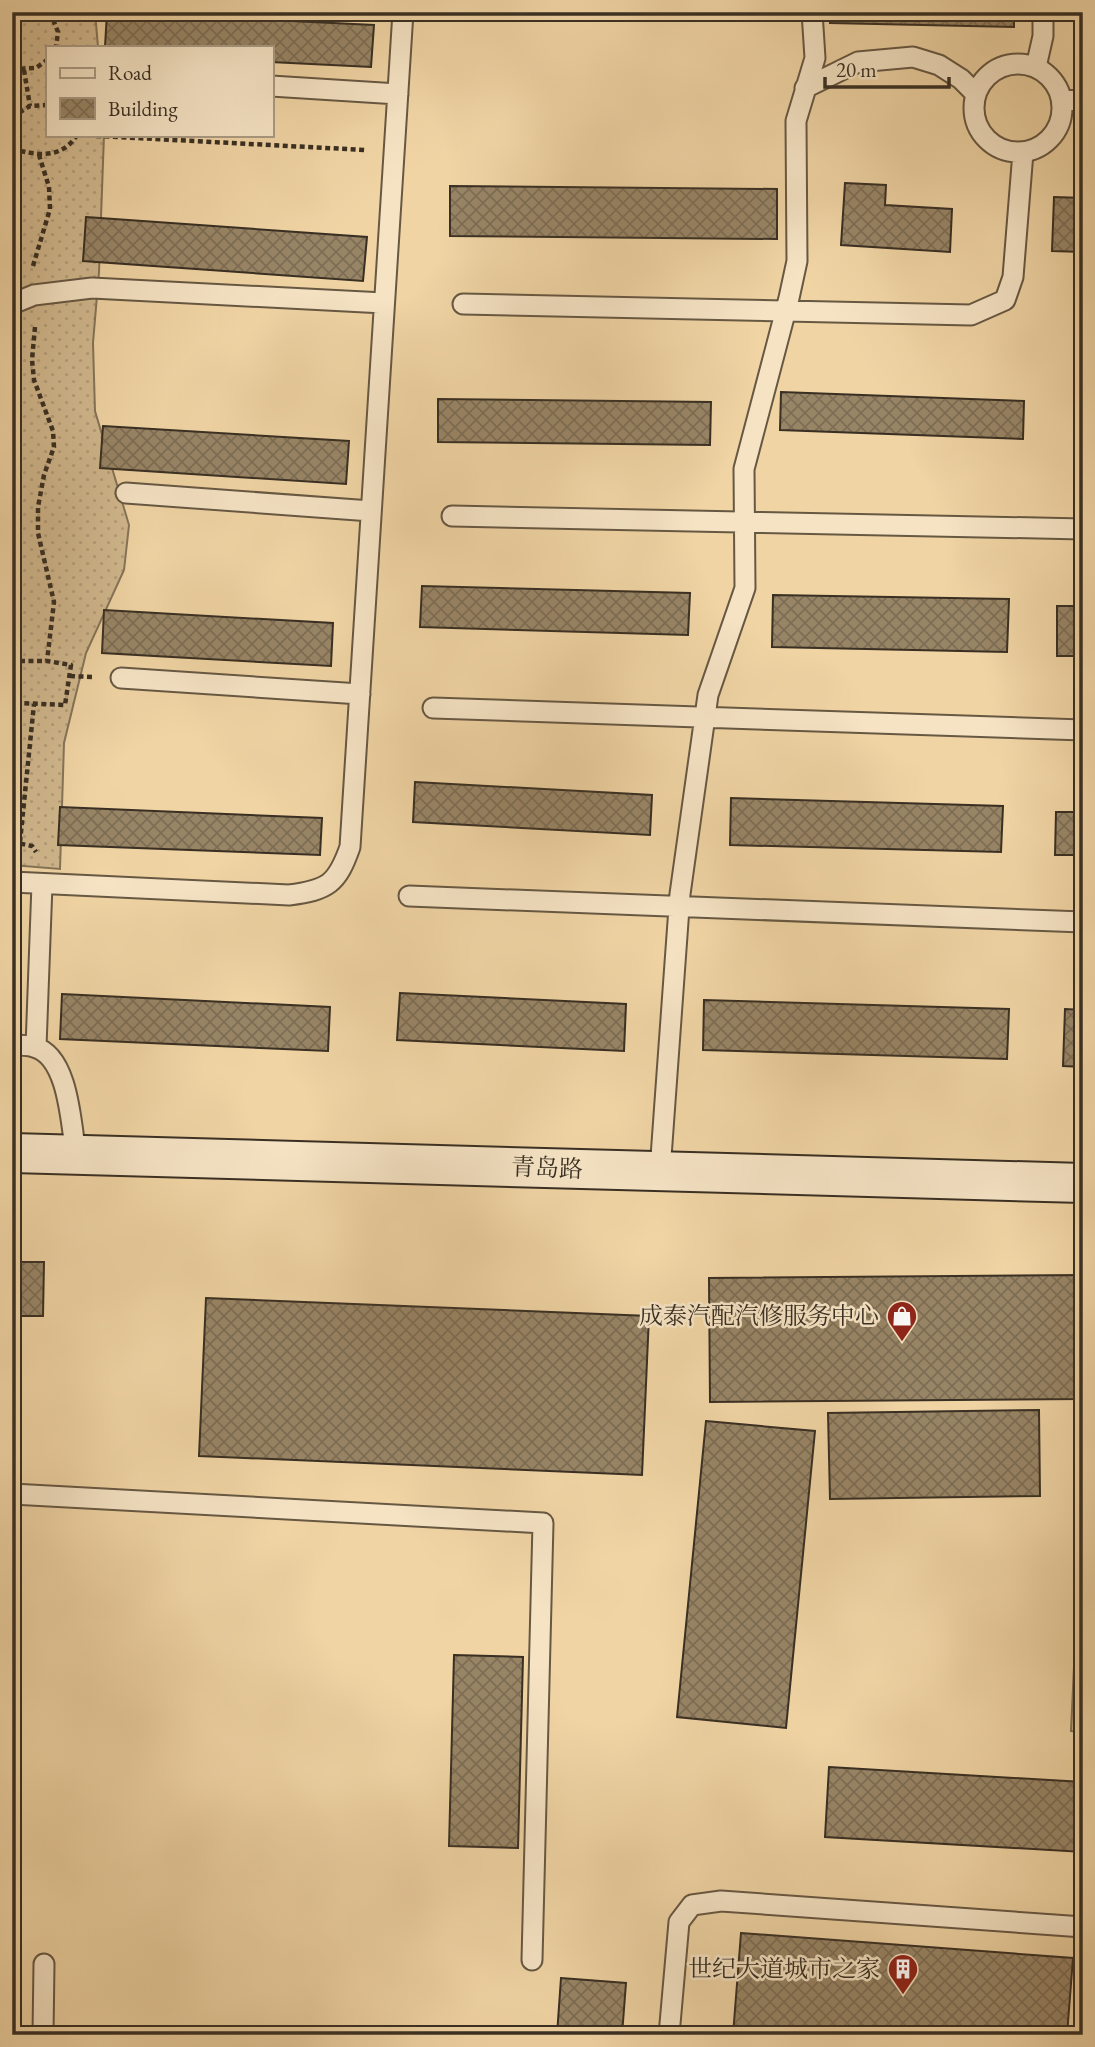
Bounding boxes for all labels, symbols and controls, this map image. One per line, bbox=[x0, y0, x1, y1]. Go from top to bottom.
legend bbox=[46, 46, 273, 136]
scale bar bbox=[825, 46, 950, 90]
text: 20 m bbox=[836, 56, 877, 83]
text: Road bbox=[108, 59, 152, 86]
text: Building bbox=[108, 95, 178, 122]
street label: 青岛路 bbox=[510, 1151, 584, 1184]
shop icon: 成泰汽配汽修服务中心 bbox=[885, 1299, 919, 1343]
place label: 成泰汽配汽修服务中心 bbox=[639, 1300, 879, 1331]
building icon: 世纪大道城市之家 bbox=[886, 1952, 920, 1996]
place label: 世纪大道城市之家 bbox=[688, 1953, 880, 1984]

